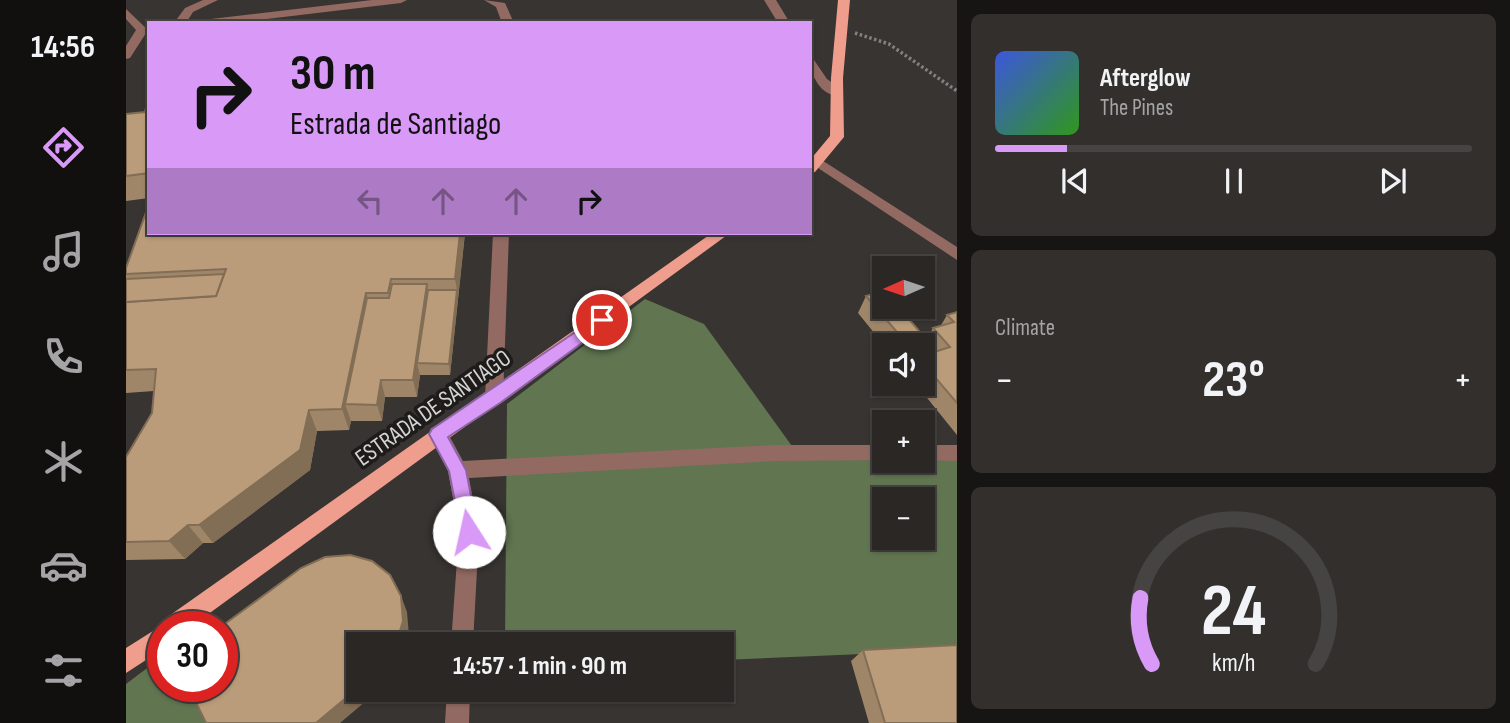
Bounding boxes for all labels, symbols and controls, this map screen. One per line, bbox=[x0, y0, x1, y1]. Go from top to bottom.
text: 14:56 bbox=[31, 28, 95, 67]
text: 30 m bbox=[290, 45, 375, 104]
icon: right bbox=[175, 49, 266, 140]
text: Afterglow bbox=[1100, 63, 1191, 94]
text: The Pines bbox=[1100, 94, 1173, 122]
text: Estrada de Santiago bbox=[290, 105, 501, 144]
icon: directions bbox=[39, 123, 88, 172]
icon: previous bbox=[1056, 162, 1094, 200]
icon: pause bbox=[1215, 162, 1253, 200]
icon: next bbox=[1374, 162, 1412, 200]
icon: left bbox=[351, 182, 389, 220]
icon: ahead bbox=[424, 182, 462, 220]
icon: ahead bbox=[497, 182, 535, 220]
icon: right bbox=[570, 182, 608, 220]
icon: music bbox=[39, 227, 88, 276]
north arrow bbox=[872, 256, 934, 318]
map controls bbox=[872, 256, 935, 550]
pin bbox=[572, 290, 632, 350]
icon: arrive bbox=[583, 301, 621, 339]
text: Climate bbox=[995, 314, 1055, 342]
icon: phone bbox=[39, 332, 88, 381]
button: sound bbox=[872, 333, 935, 396]
street label: ESTRADA DE SANTIAGO bbox=[350, 344, 516, 472]
text: 23° bbox=[1202, 349, 1265, 412]
text: − bbox=[995, 358, 1014, 403]
text: + bbox=[1453, 358, 1472, 403]
button: + bbox=[872, 410, 935, 473]
icon: climate bbox=[39, 437, 88, 486]
button: − bbox=[872, 487, 935, 550]
position arrow bbox=[432, 495, 506, 569]
icon: car bbox=[39, 541, 88, 590]
text: 24 bbox=[1201, 568, 1266, 656]
speed limit sign: 30 bbox=[147, 611, 238, 702]
icon: filters bbox=[39, 646, 88, 695]
text: km/h bbox=[1212, 648, 1255, 679]
text: 14:57 · 1 min · 90 m bbox=[453, 651, 627, 682]

